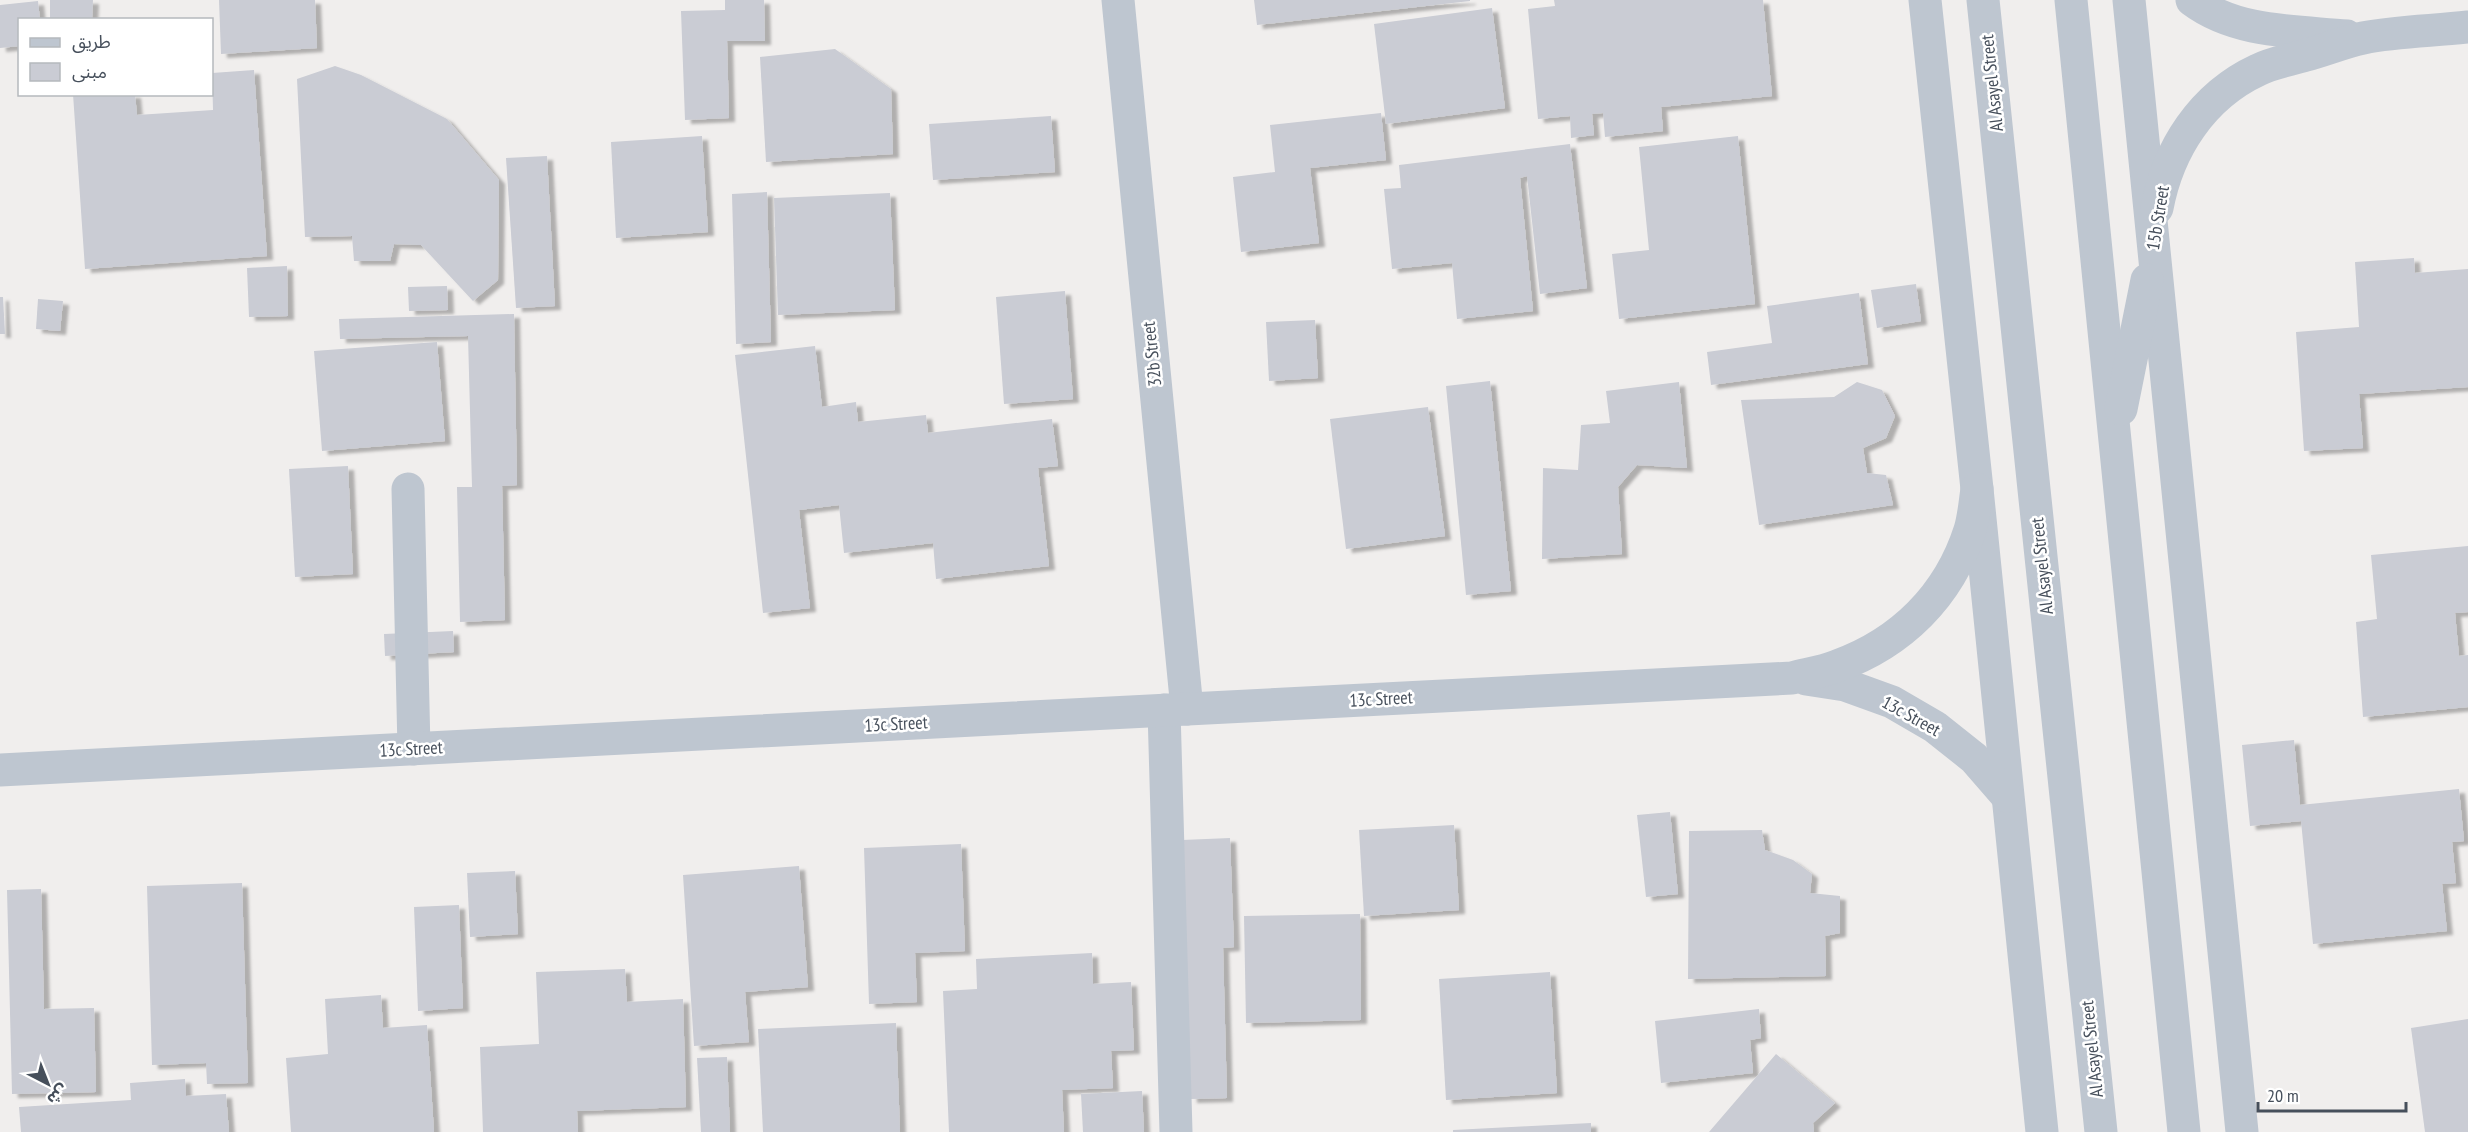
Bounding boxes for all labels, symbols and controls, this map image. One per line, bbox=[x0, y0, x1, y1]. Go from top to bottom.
legend bbox=[18, 18, 213, 96]
text: طريق bbox=[72, 30, 111, 53]
street label: Al Asayel Street bbox=[1975, 33, 2008, 133]
text: مبنى bbox=[72, 60, 107, 83]
street label: 15b Street bbox=[2141, 184, 2174, 252]
street label: 32b Street bbox=[1137, 320, 1166, 388]
street label: Al Asayel Street bbox=[2025, 516, 2058, 616]
street label: 13c Street bbox=[1349, 685, 1413, 712]
street label: 13c Street bbox=[1878, 690, 1945, 741]
street label: 13c Street bbox=[864, 710, 928, 737]
street label: 13c Street bbox=[379, 735, 443, 762]
street label: Al Asayel Street bbox=[2075, 999, 2108, 1099]
north arrow bbox=[18, 1054, 78, 1114]
scale bar bbox=[2258, 1075, 2406, 1113]
text: ش bbox=[43, 1080, 73, 1110]
text: 20 m bbox=[2267, 1084, 2299, 1107]

